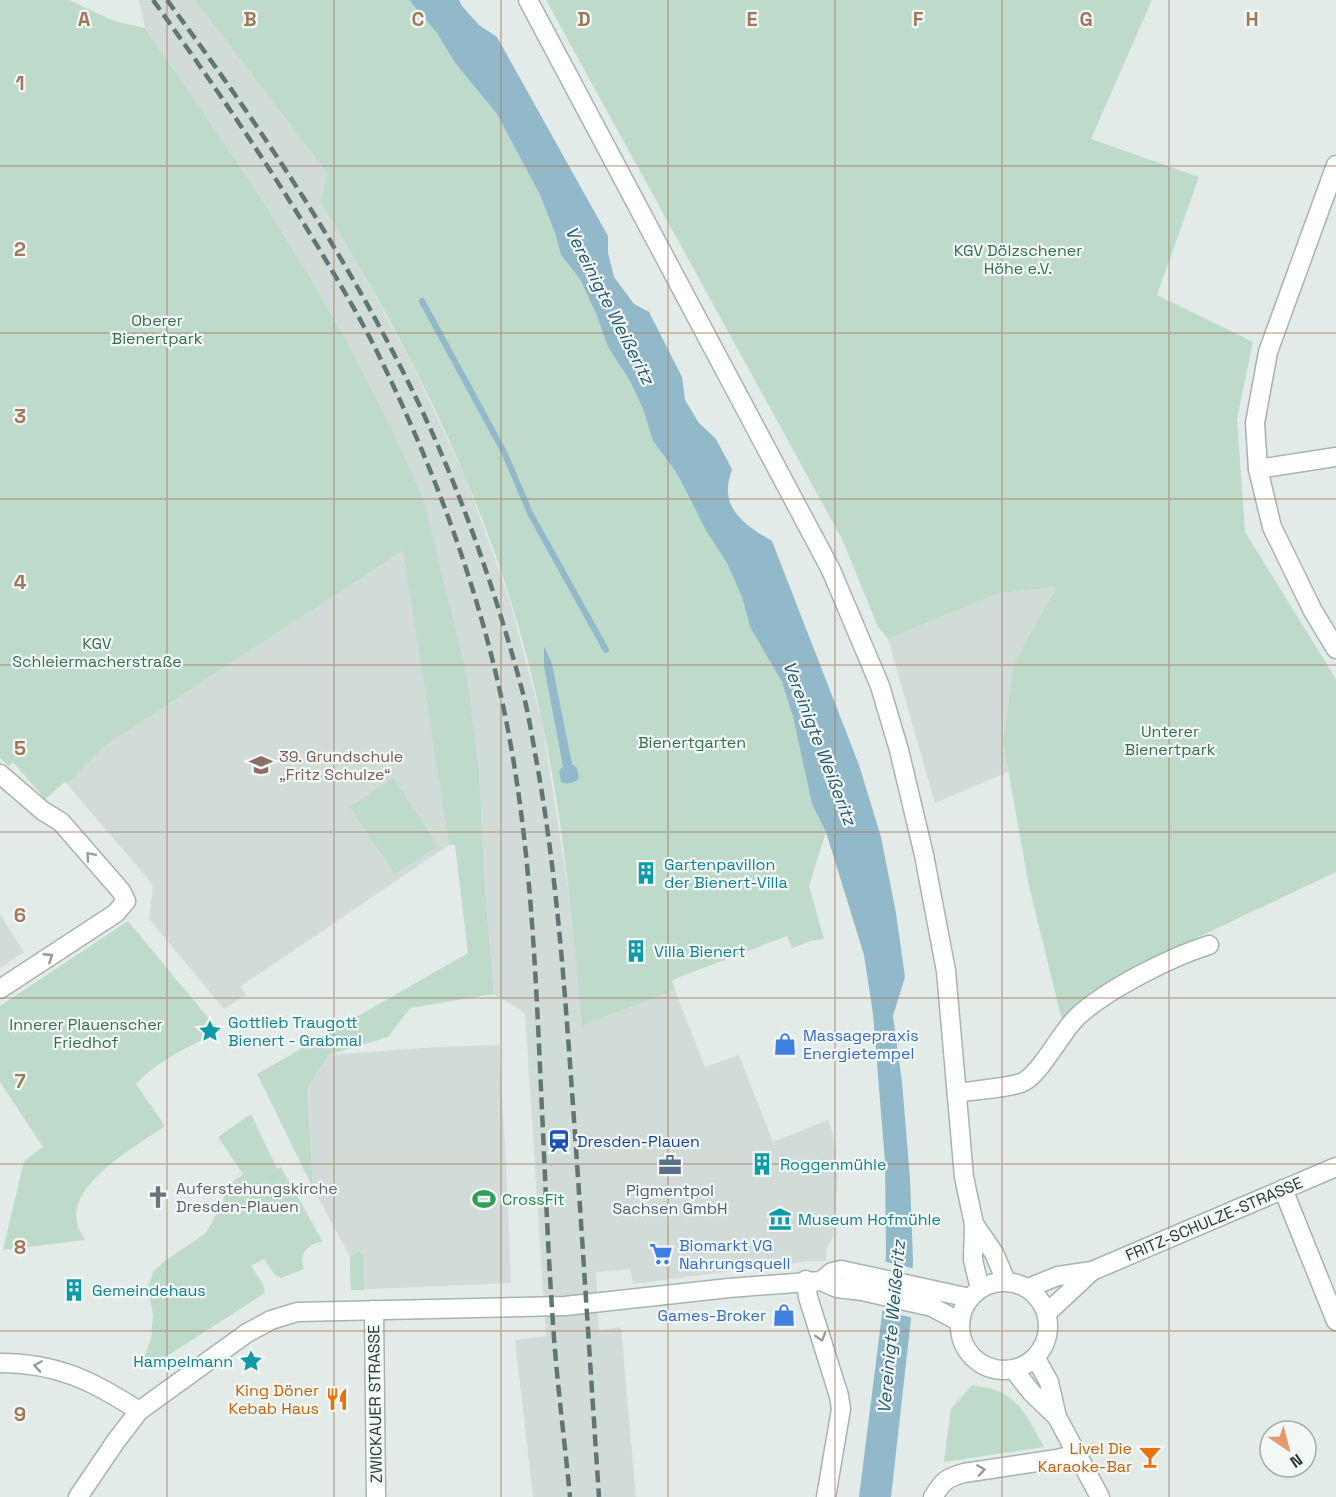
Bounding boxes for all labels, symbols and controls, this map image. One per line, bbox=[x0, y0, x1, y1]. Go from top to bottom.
text: A bbox=[78, 6, 91, 32]
text: B bbox=[243, 6, 257, 32]
text: C bbox=[412, 6, 425, 32]
text: D bbox=[577, 6, 591, 32]
text: E bbox=[746, 6, 758, 32]
text: F bbox=[913, 6, 924, 32]
text: G bbox=[1079, 6, 1093, 32]
text: H bbox=[1245, 6, 1259, 32]
text: 1 bbox=[15, 70, 25, 96]
water label: Vereinigte Weißeritz bbox=[560, 222, 661, 389]
text: 2 bbox=[14, 236, 26, 262]
park label: KGV Dölzschener Höhe e.V. bbox=[954, 240, 1082, 279]
park label: Oberer Bienertpark bbox=[112, 310, 203, 349]
text: 3 bbox=[14, 403, 26, 429]
text: 4 bbox=[14, 569, 27, 595]
park label: KGV Schleiermacherstraße bbox=[12, 633, 182, 672]
water label: Vereinigte Weißeritz bbox=[778, 658, 863, 830]
park label: Unterer Bienertpark bbox=[1125, 721, 1216, 760]
park label: Bienertgarten bbox=[638, 732, 746, 753]
text: 5 bbox=[14, 735, 26, 761]
place label: 39. Grundschule „Fritz Schulze“ bbox=[279, 746, 403, 785]
school or university icon: 39. Grundschule „Fritz Schulze“ bbox=[248, 752, 274, 778]
one-way arrow bbox=[86, 852, 97, 862]
place label: Gartenpavillon der Bienert-Villa bbox=[664, 854, 788, 893]
building icon: Gartenpavillon der Bienert-Villa bbox=[633, 860, 659, 886]
text: 6 bbox=[14, 902, 26, 928]
building icon: Villa Bienert bbox=[623, 938, 649, 964]
place label: Villa Bienert bbox=[654, 941, 746, 962]
one-way arrow bbox=[43, 952, 53, 964]
place label: Gottlieb Traugott Bienert - Grabmal bbox=[228, 1012, 362, 1051]
park label: Innerer Plauenscher Friedhof bbox=[9, 1014, 163, 1053]
place icon: Gottlieb Traugott Bienert - Grabmal bbox=[197, 1018, 223, 1044]
place label: Massagepraxis Energietempel bbox=[803, 1025, 919, 1064]
shop icon: Massagepraxis Energietempel bbox=[772, 1031, 798, 1057]
text: 7 bbox=[14, 1068, 26, 1094]
station icon: Dresden-Plauen bbox=[546, 1128, 572, 1154]
place label: Dresden-Plauen bbox=[577, 1131, 700, 1152]
building icon: Roggenmühle bbox=[749, 1151, 775, 1177]
office icon: Pigmentpol Sachsen GmbH bbox=[657, 1152, 683, 1178]
place label: Roggenmühle bbox=[780, 1154, 886, 1175]
street label: FRITZ-SCHULZE-STRASSE bbox=[1122, 1172, 1306, 1266]
place label: Auferstehungskirche Dresden-Plauen bbox=[176, 1178, 338, 1217]
place label: Pigmentpol Sachsen GmbH bbox=[612, 1180, 728, 1219]
church icon: Auferstehungskirche Dresden-Plauen bbox=[145, 1184, 171, 1210]
sports icon: CrossFit bbox=[471, 1186, 497, 1212]
place label: CrossFit bbox=[502, 1189, 565, 1210]
museum icon: Museum Hofmühle bbox=[767, 1206, 793, 1232]
place label: Museum Hofmühle bbox=[798, 1209, 941, 1230]
text: 8 bbox=[14, 1234, 26, 1260]
place label: Biomarkt VG Nahrungsquell bbox=[679, 1235, 790, 1274]
water label: Vereinigte Weißeritz bbox=[872, 1238, 910, 1415]
supermarket icon: Biomarkt VG Nahrungsquell bbox=[648, 1241, 674, 1267]
building icon: Gemeindehaus bbox=[61, 1277, 87, 1303]
place label: Gemeindehaus bbox=[92, 1280, 206, 1301]
shop icon: Games-Broker bbox=[771, 1302, 797, 1328]
place label: Games-Broker bbox=[657, 1305, 766, 1326]
street label: ZWICKAUER STRASSE bbox=[363, 1325, 387, 1483]
one-way arrow bbox=[814, 1331, 826, 1342]
place icon: Hampelmann bbox=[238, 1348, 264, 1374]
place label: Hampelmann bbox=[133, 1351, 233, 1372]
one-way arrow bbox=[33, 1361, 42, 1373]
place label: King Döner Kebab Haus bbox=[228, 1380, 319, 1419]
restaurant icon: King Döner Kebab Haus bbox=[324, 1386, 350, 1412]
text: 9 bbox=[14, 1401, 26, 1427]
north arrow bbox=[1258, 1419, 1318, 1479]
place label: Live! Die Karaoke-Bar bbox=[1038, 1438, 1132, 1477]
bar icon: Live! Die Karaoke-Bar bbox=[1137, 1444, 1163, 1470]
text: N bbox=[1286, 1449, 1307, 1473]
one-way arrow bbox=[976, 1465, 986, 1477]

